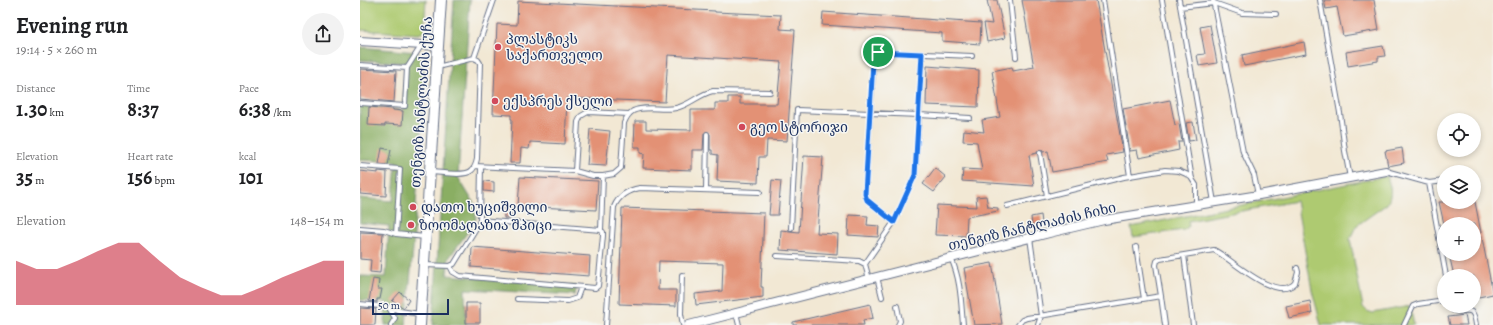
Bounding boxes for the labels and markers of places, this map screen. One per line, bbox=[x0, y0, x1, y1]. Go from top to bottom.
place label: პლასტიკს საქართველო bbox=[506, 30, 603, 65]
pin bbox=[861, 35, 895, 69]
marker: პლასტიკს საქართველო bbox=[493, 42, 503, 52]
place label: ექსპრეს ქსელი bbox=[503, 92, 613, 111]
marker: ექსპრეს ქსელი bbox=[490, 96, 500, 106]
place label: გეო სტორიჯი bbox=[750, 118, 848, 137]
marker: გეო სტორიჯი bbox=[737, 122, 747, 132]
place label: დათო ხუციშვილი bbox=[421, 198, 548, 217]
marker: დათო ხუციშვილი bbox=[408, 202, 418, 212]
place label: ზოომაღაზია შპიცი bbox=[419, 216, 552, 235]
marker: ზოომაღაზია შპიცი bbox=[406, 220, 416, 230]

